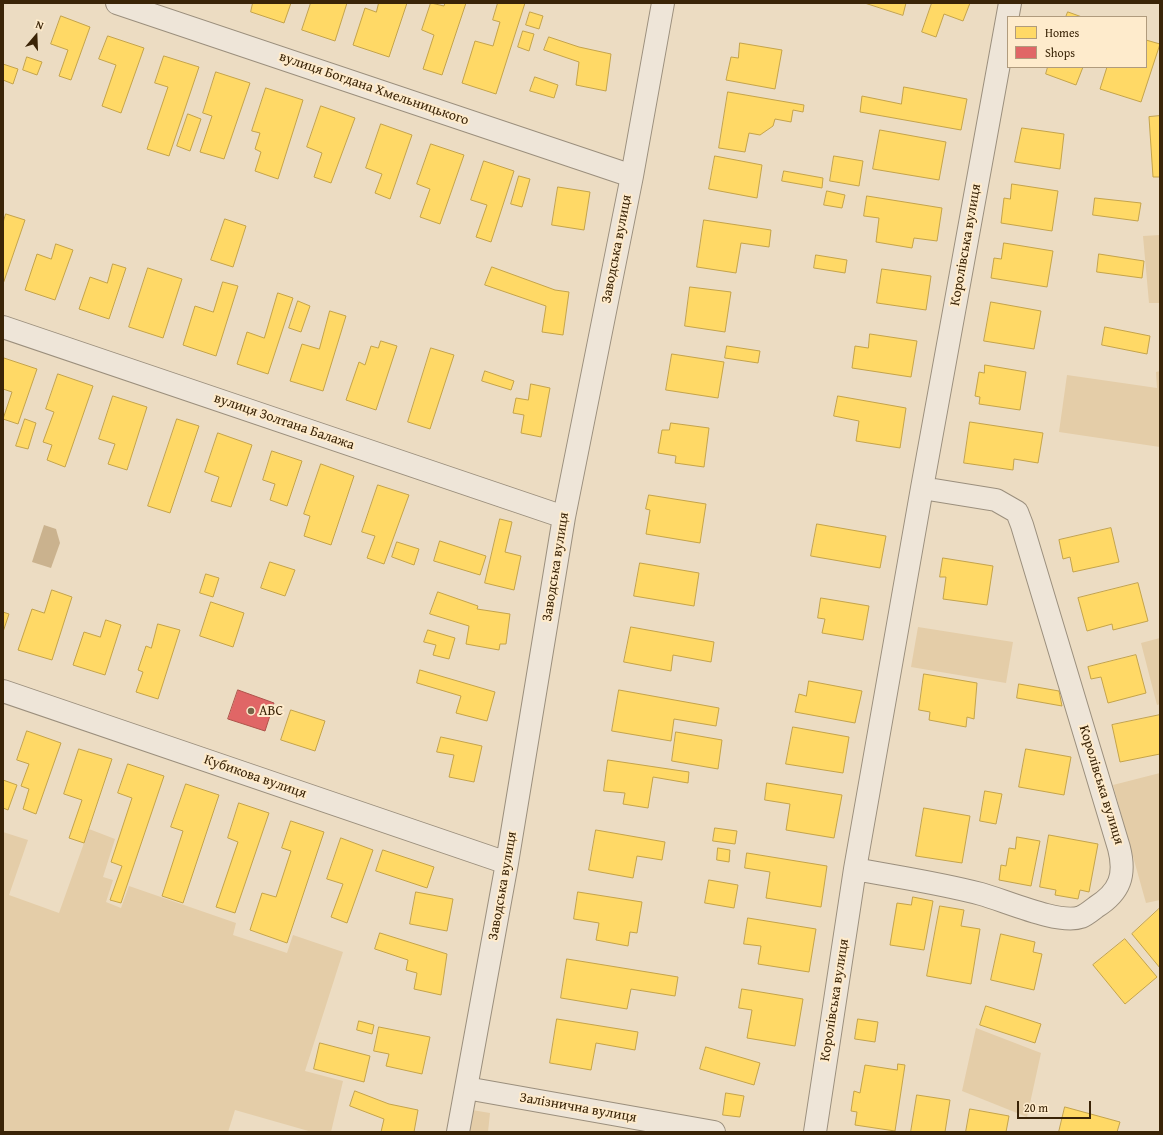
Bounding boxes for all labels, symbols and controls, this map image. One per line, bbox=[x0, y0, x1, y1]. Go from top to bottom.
north arrow bbox=[16, 16, 56, 56]
text: N bbox=[34, 16, 46, 33]
legend bbox=[1007, 16, 1147, 68]
text: Homes bbox=[1045, 24, 1079, 41]
text: Shops bbox=[1045, 44, 1075, 61]
street label: вулиця Богдана Хмельницького bbox=[277, 49, 471, 129]
street label: Королівська вулиця bbox=[947, 183, 985, 307]
street label: Заводська вулиця bbox=[598, 193, 636, 305]
street label: вулиця Золтана Балажа bbox=[212, 390, 356, 454]
street label: Заводська вулиця bbox=[539, 511, 573, 623]
place label: ABC bbox=[259, 703, 283, 719]
marker: ABC bbox=[246, 706, 256, 716]
street label: Королівська вулиця bbox=[1075, 723, 1127, 847]
street label: Кубикова вулиця bbox=[202, 752, 308, 802]
street label: Заводська вулиця bbox=[485, 830, 521, 942]
street label: Королівська вулиця bbox=[817, 938, 853, 1062]
street label: Залізнична вулиця bbox=[518, 1089, 638, 1127]
scale bar bbox=[1019, 1093, 1093, 1119]
text: 20 m bbox=[1024, 1099, 1048, 1116]

